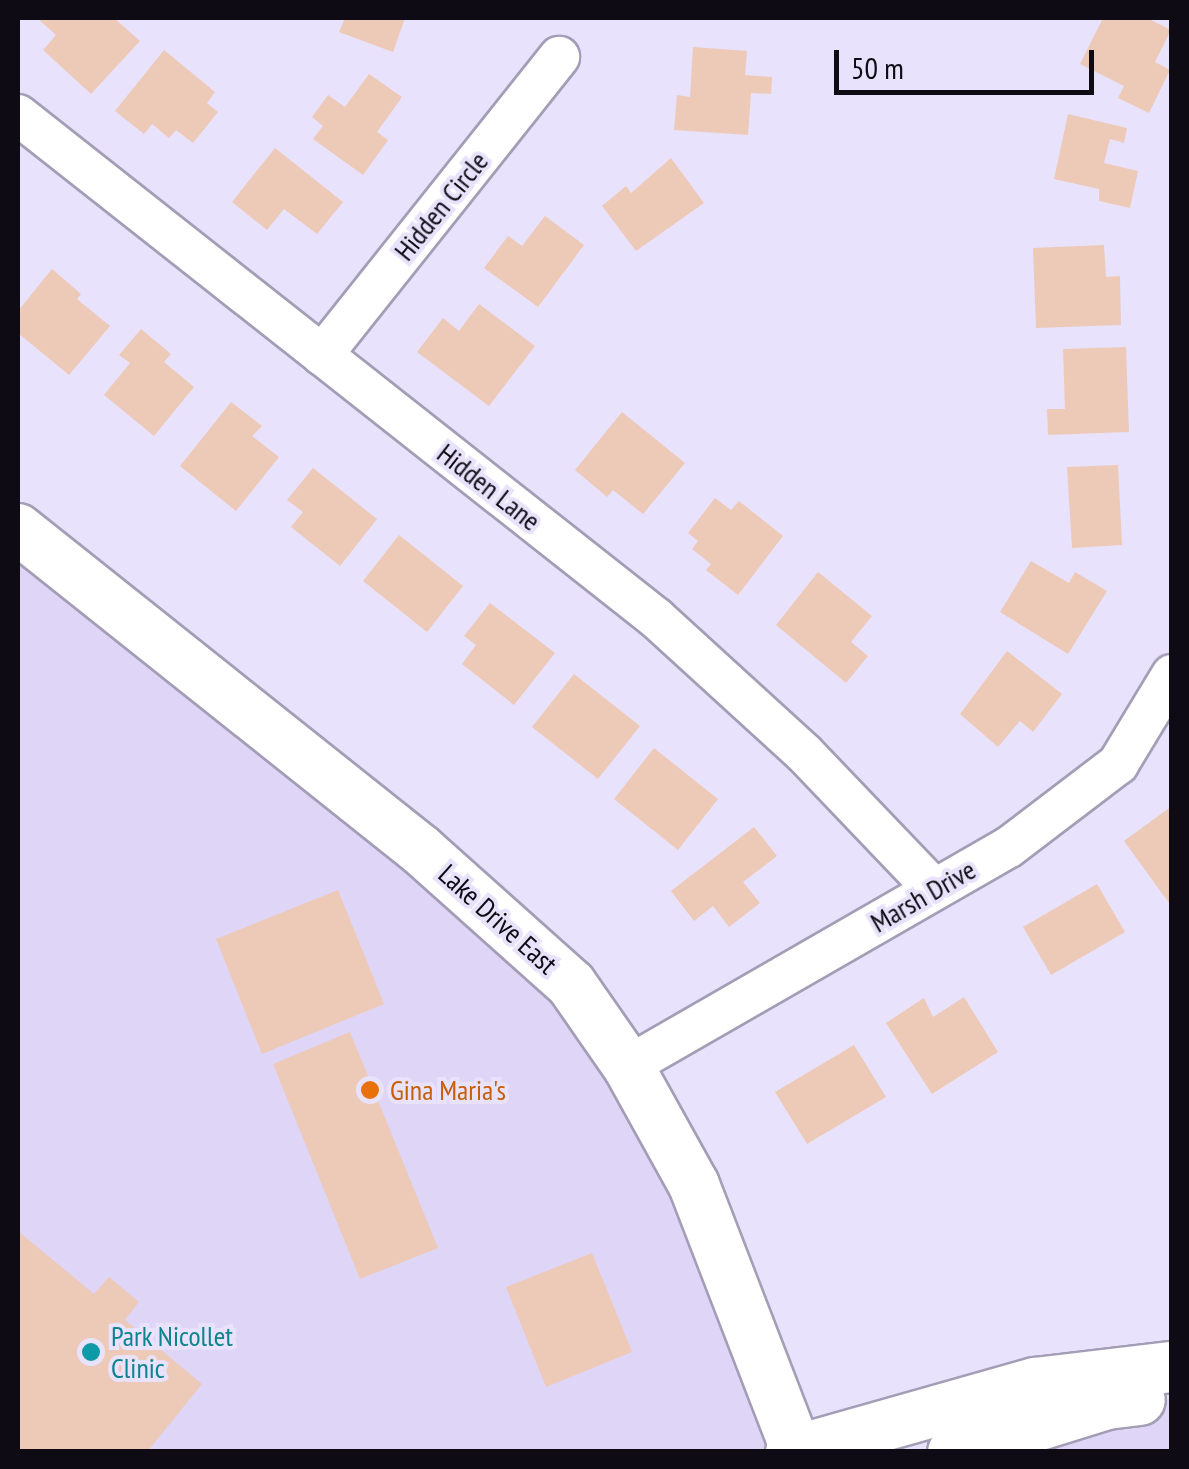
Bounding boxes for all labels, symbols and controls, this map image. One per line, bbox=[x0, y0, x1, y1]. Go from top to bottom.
scale bar bbox=[839, 30, 1099, 92]
text: 50 m bbox=[851, 48, 904, 87]
street label: Hidden Circle bbox=[387, 145, 495, 267]
street label: Hidden Lane bbox=[431, 436, 547, 538]
street label: Marsh Drive bbox=[865, 853, 981, 939]
street label: Lake Drive East bbox=[432, 857, 564, 981]
place label: Gina Maria's bbox=[390, 1073, 506, 1107]
marker: Gina Maria's bbox=[359, 1079, 381, 1101]
place label: Park Nicollet Clinic bbox=[111, 1319, 234, 1385]
marker: Park Nicollet Clinic bbox=[80, 1341, 102, 1363]

